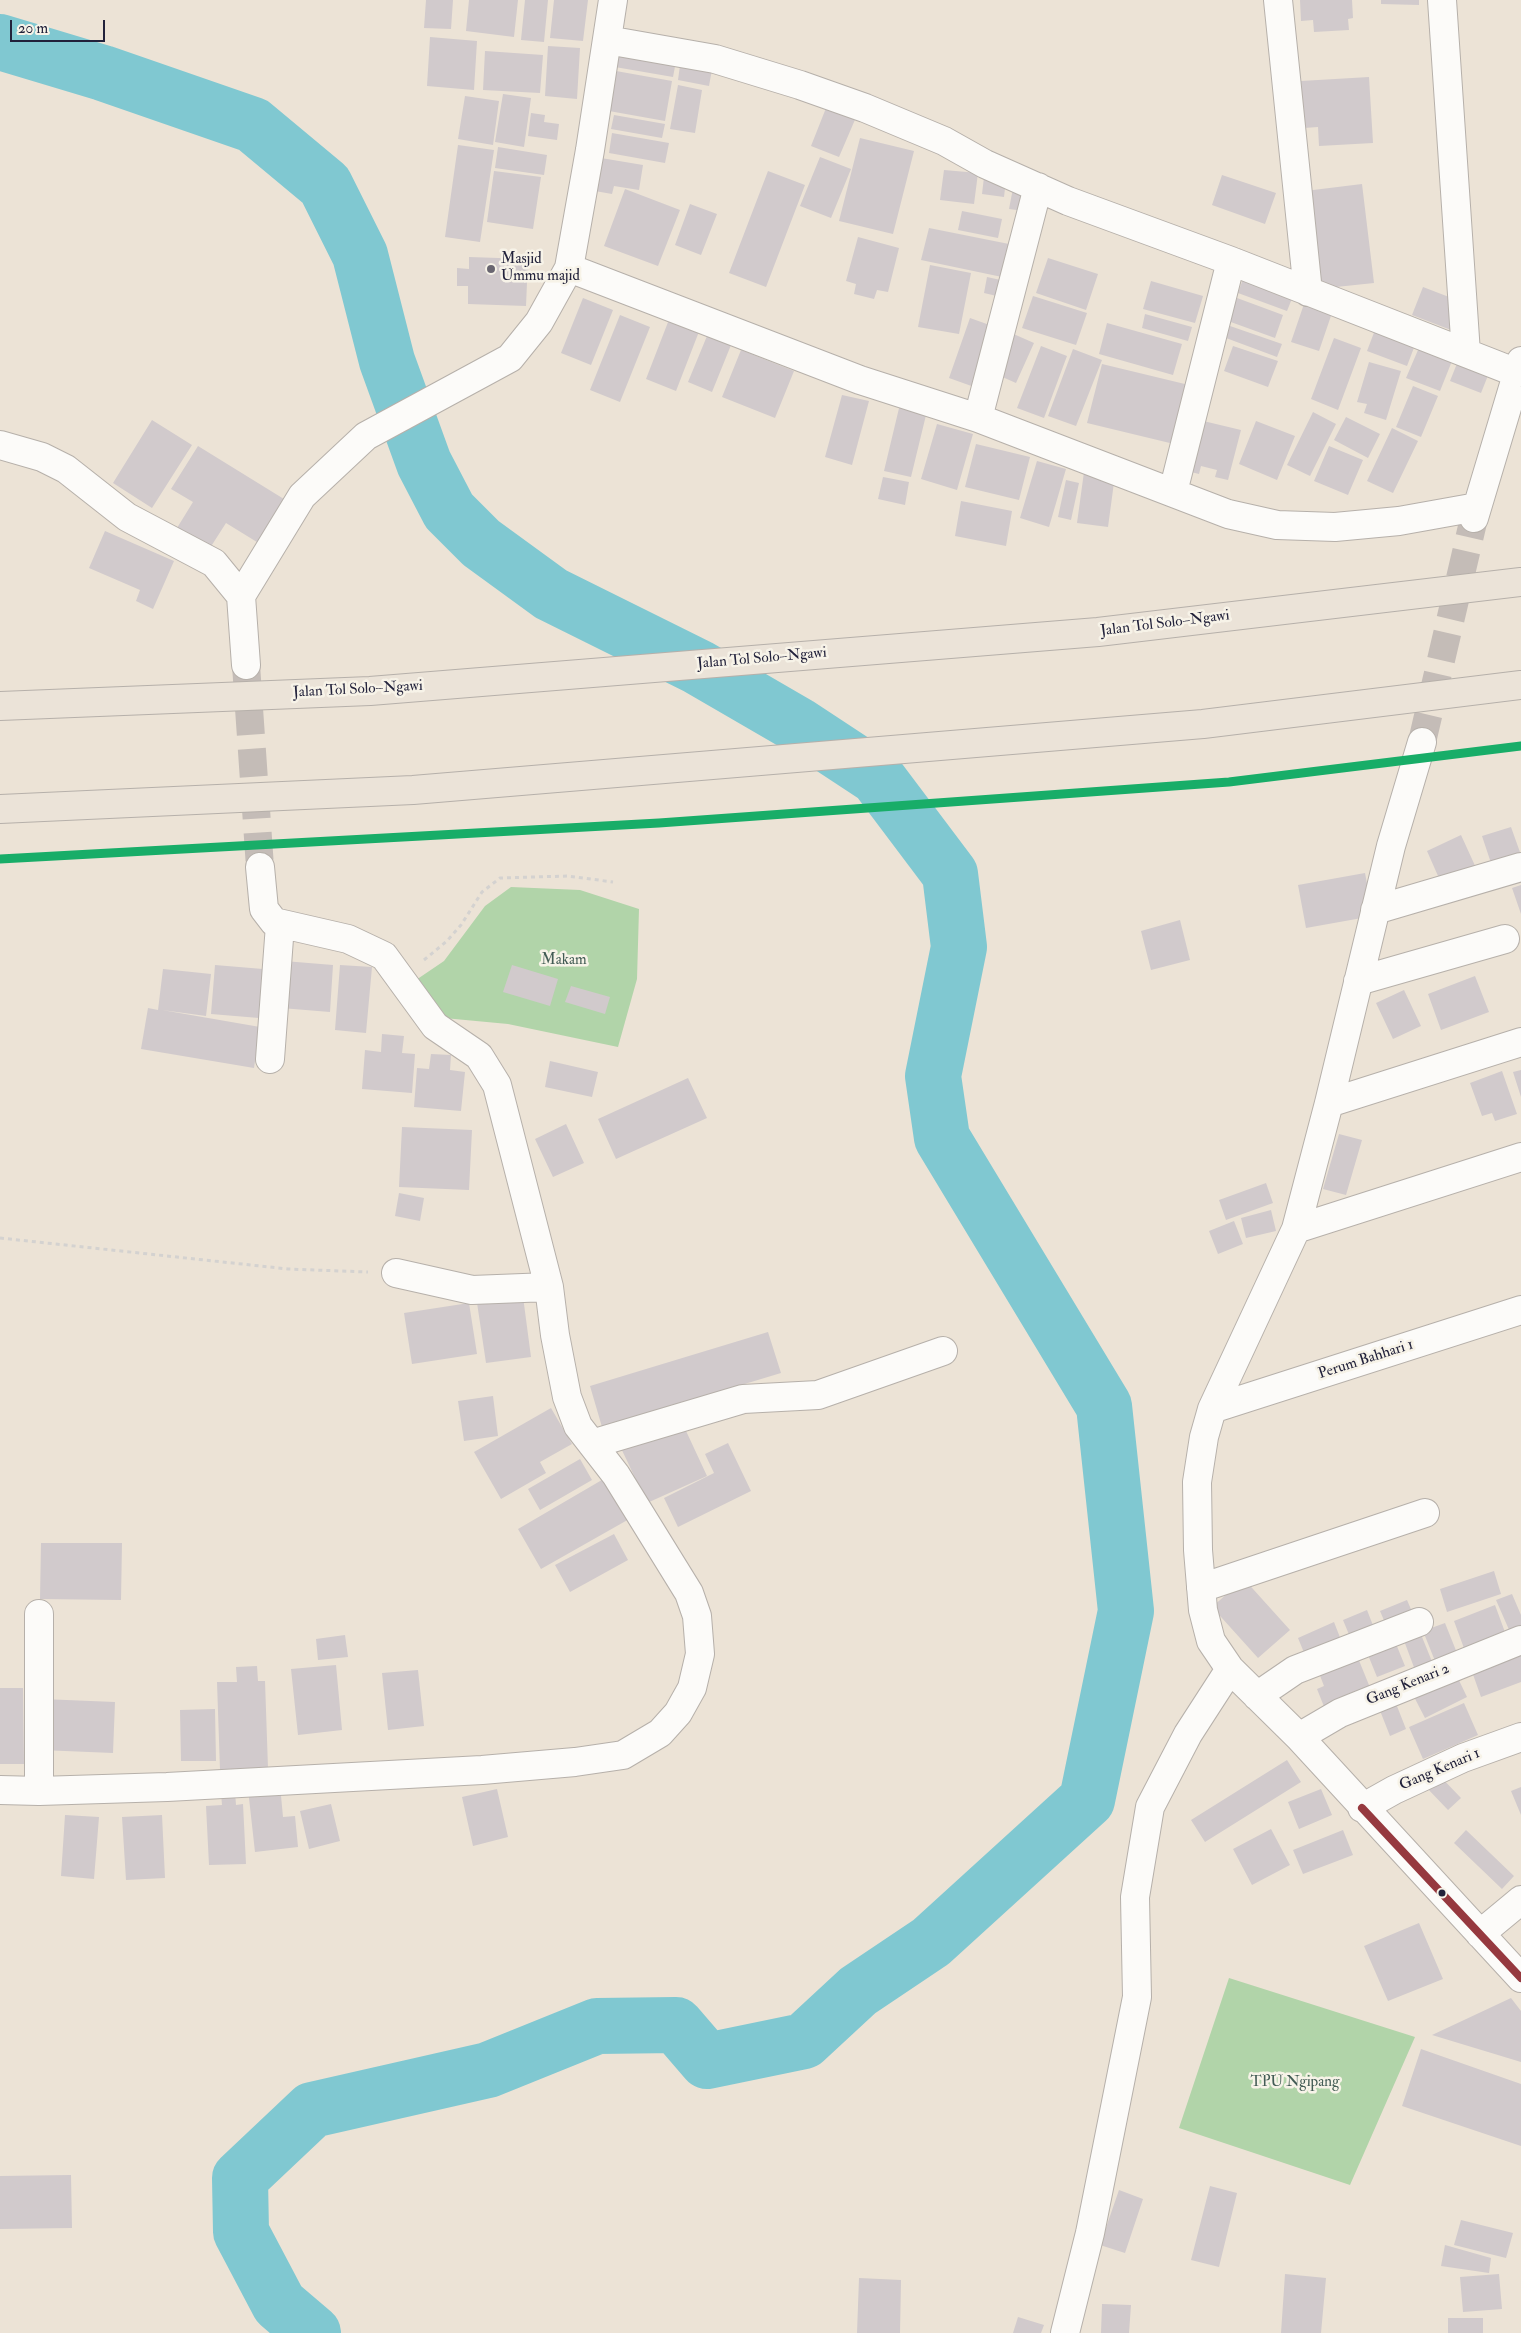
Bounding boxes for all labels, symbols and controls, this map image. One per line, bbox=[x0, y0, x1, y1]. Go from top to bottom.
scale bar bbox=[12, 10, 108, 42]
text: 20 m bbox=[18, 19, 48, 38]
place label: Masjid Ummu majid bbox=[501, 251, 580, 286]
marker: Masjid Ummu majid bbox=[485, 263, 497, 275]
street label: Jalan Tol Solo–Ngawi bbox=[1099, 607, 1231, 641]
street label: Jalan Tol Solo–Ngawi bbox=[697, 644, 827, 674]
street label: Jalan Tol Solo–Ngawi bbox=[293, 678, 423, 702]
park label: Makam bbox=[541, 952, 587, 970]
street label: Perum Bahhari 1 bbox=[1316, 1336, 1416, 1384]
street label: Gang Kenari 2 bbox=[1364, 1660, 1452, 1710]
street label: Gang Kenari 1 bbox=[1397, 1745, 1483, 1795]
unlabelled marker bbox=[1437, 1888, 1447, 1898]
park label: TPU Ngipang bbox=[1251, 2074, 1339, 2092]

